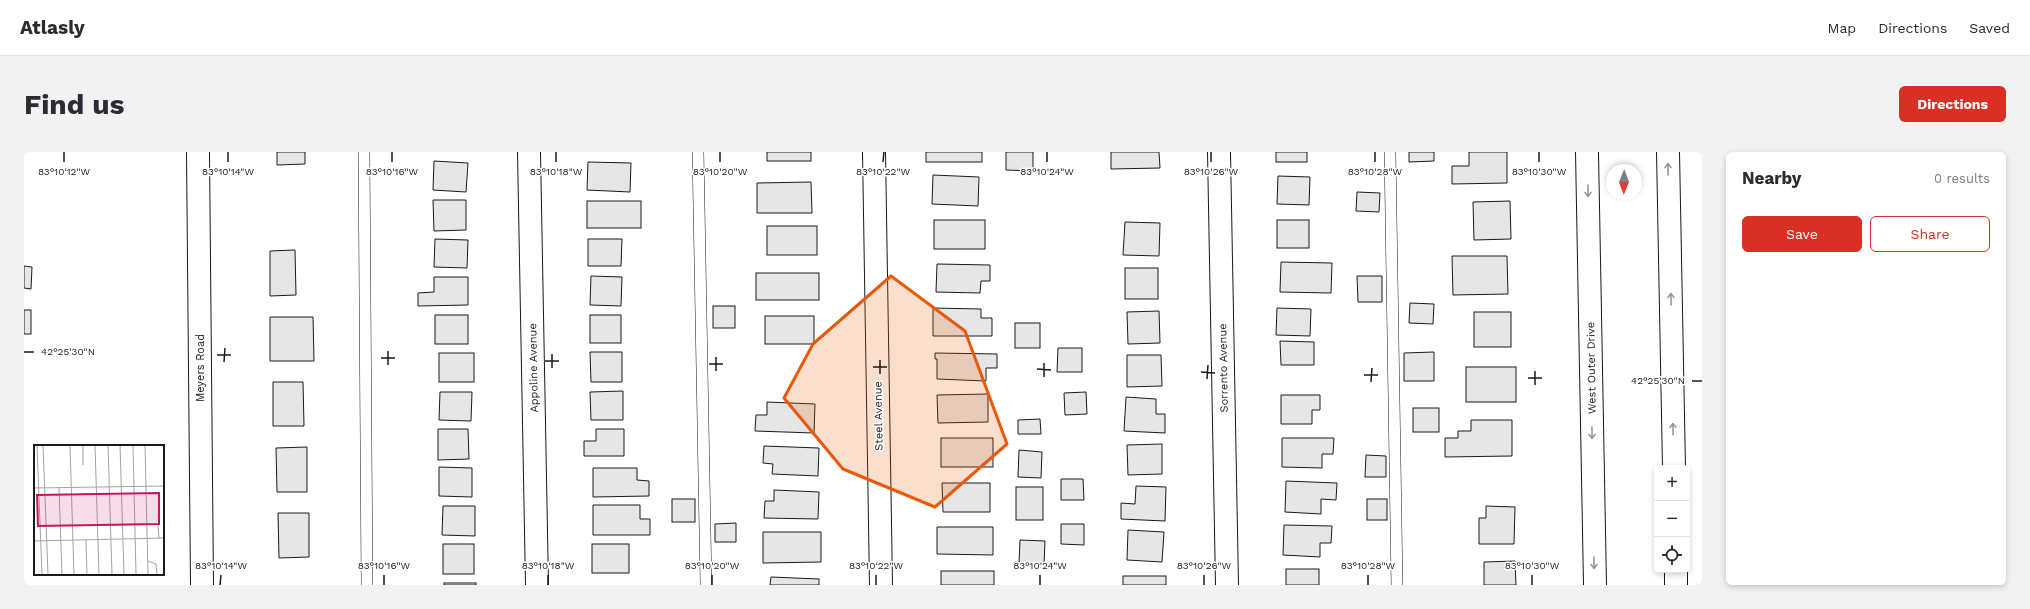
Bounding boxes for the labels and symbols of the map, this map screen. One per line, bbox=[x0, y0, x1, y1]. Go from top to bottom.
one-way arrow bbox=[1664, 163, 1672, 176]
north arrow bbox=[1606, 164, 1642, 200]
text: 83°10'12"W bbox=[38, 166, 90, 177]
text: 83°10'14"W bbox=[202, 166, 254, 177]
text: 83°10'16"W bbox=[366, 166, 419, 177]
text: 83°10'18"W bbox=[530, 166, 583, 177]
text: 83°10'20"W bbox=[693, 166, 748, 177]
text: 83°10'22"W bbox=[856, 166, 910, 177]
text: 83°10'24"W bbox=[1020, 166, 1074, 177]
text: 83°10'26"W bbox=[1184, 166, 1239, 177]
text: 83°10'28"W bbox=[1348, 166, 1403, 177]
text: 83°10'30"W bbox=[1512, 166, 1567, 177]
one-way arrow bbox=[1584, 184, 1592, 197]
one-way arrow bbox=[1667, 293, 1675, 306]
street label: West Outer Drive bbox=[1584, 322, 1599, 414]
street label: Appoline Avenue bbox=[526, 323, 541, 413]
street label: Sorrento Avenue bbox=[1216, 323, 1231, 413]
street label: Meyers Road bbox=[194, 334, 207, 402]
text: 42°25'30"N bbox=[41, 346, 95, 357]
text: 42°25'30"N bbox=[1631, 375, 1685, 386]
street label: Steel Avenue bbox=[871, 381, 886, 451]
one-way arrow bbox=[1669, 423, 1677, 436]
one-way arrow bbox=[1588, 426, 1596, 439]
inset map bbox=[34, 445, 164, 575]
one-way arrow bbox=[1590, 556, 1598, 569]
text: 83°10'14"W bbox=[195, 560, 247, 571]
text: 83°10'16"W bbox=[358, 560, 411, 571]
text: 83°10'18"W bbox=[522, 560, 575, 571]
text: 83°10'20"W bbox=[685, 560, 740, 571]
text: 83°10'22"W bbox=[849, 560, 903, 571]
text: 83°10'24"W bbox=[1013, 560, 1067, 571]
text: 83°10'26"W bbox=[1177, 560, 1232, 571]
text: 83°10'28"W bbox=[1341, 560, 1396, 571]
text: 83°10'30"W bbox=[1505, 560, 1560, 571]

